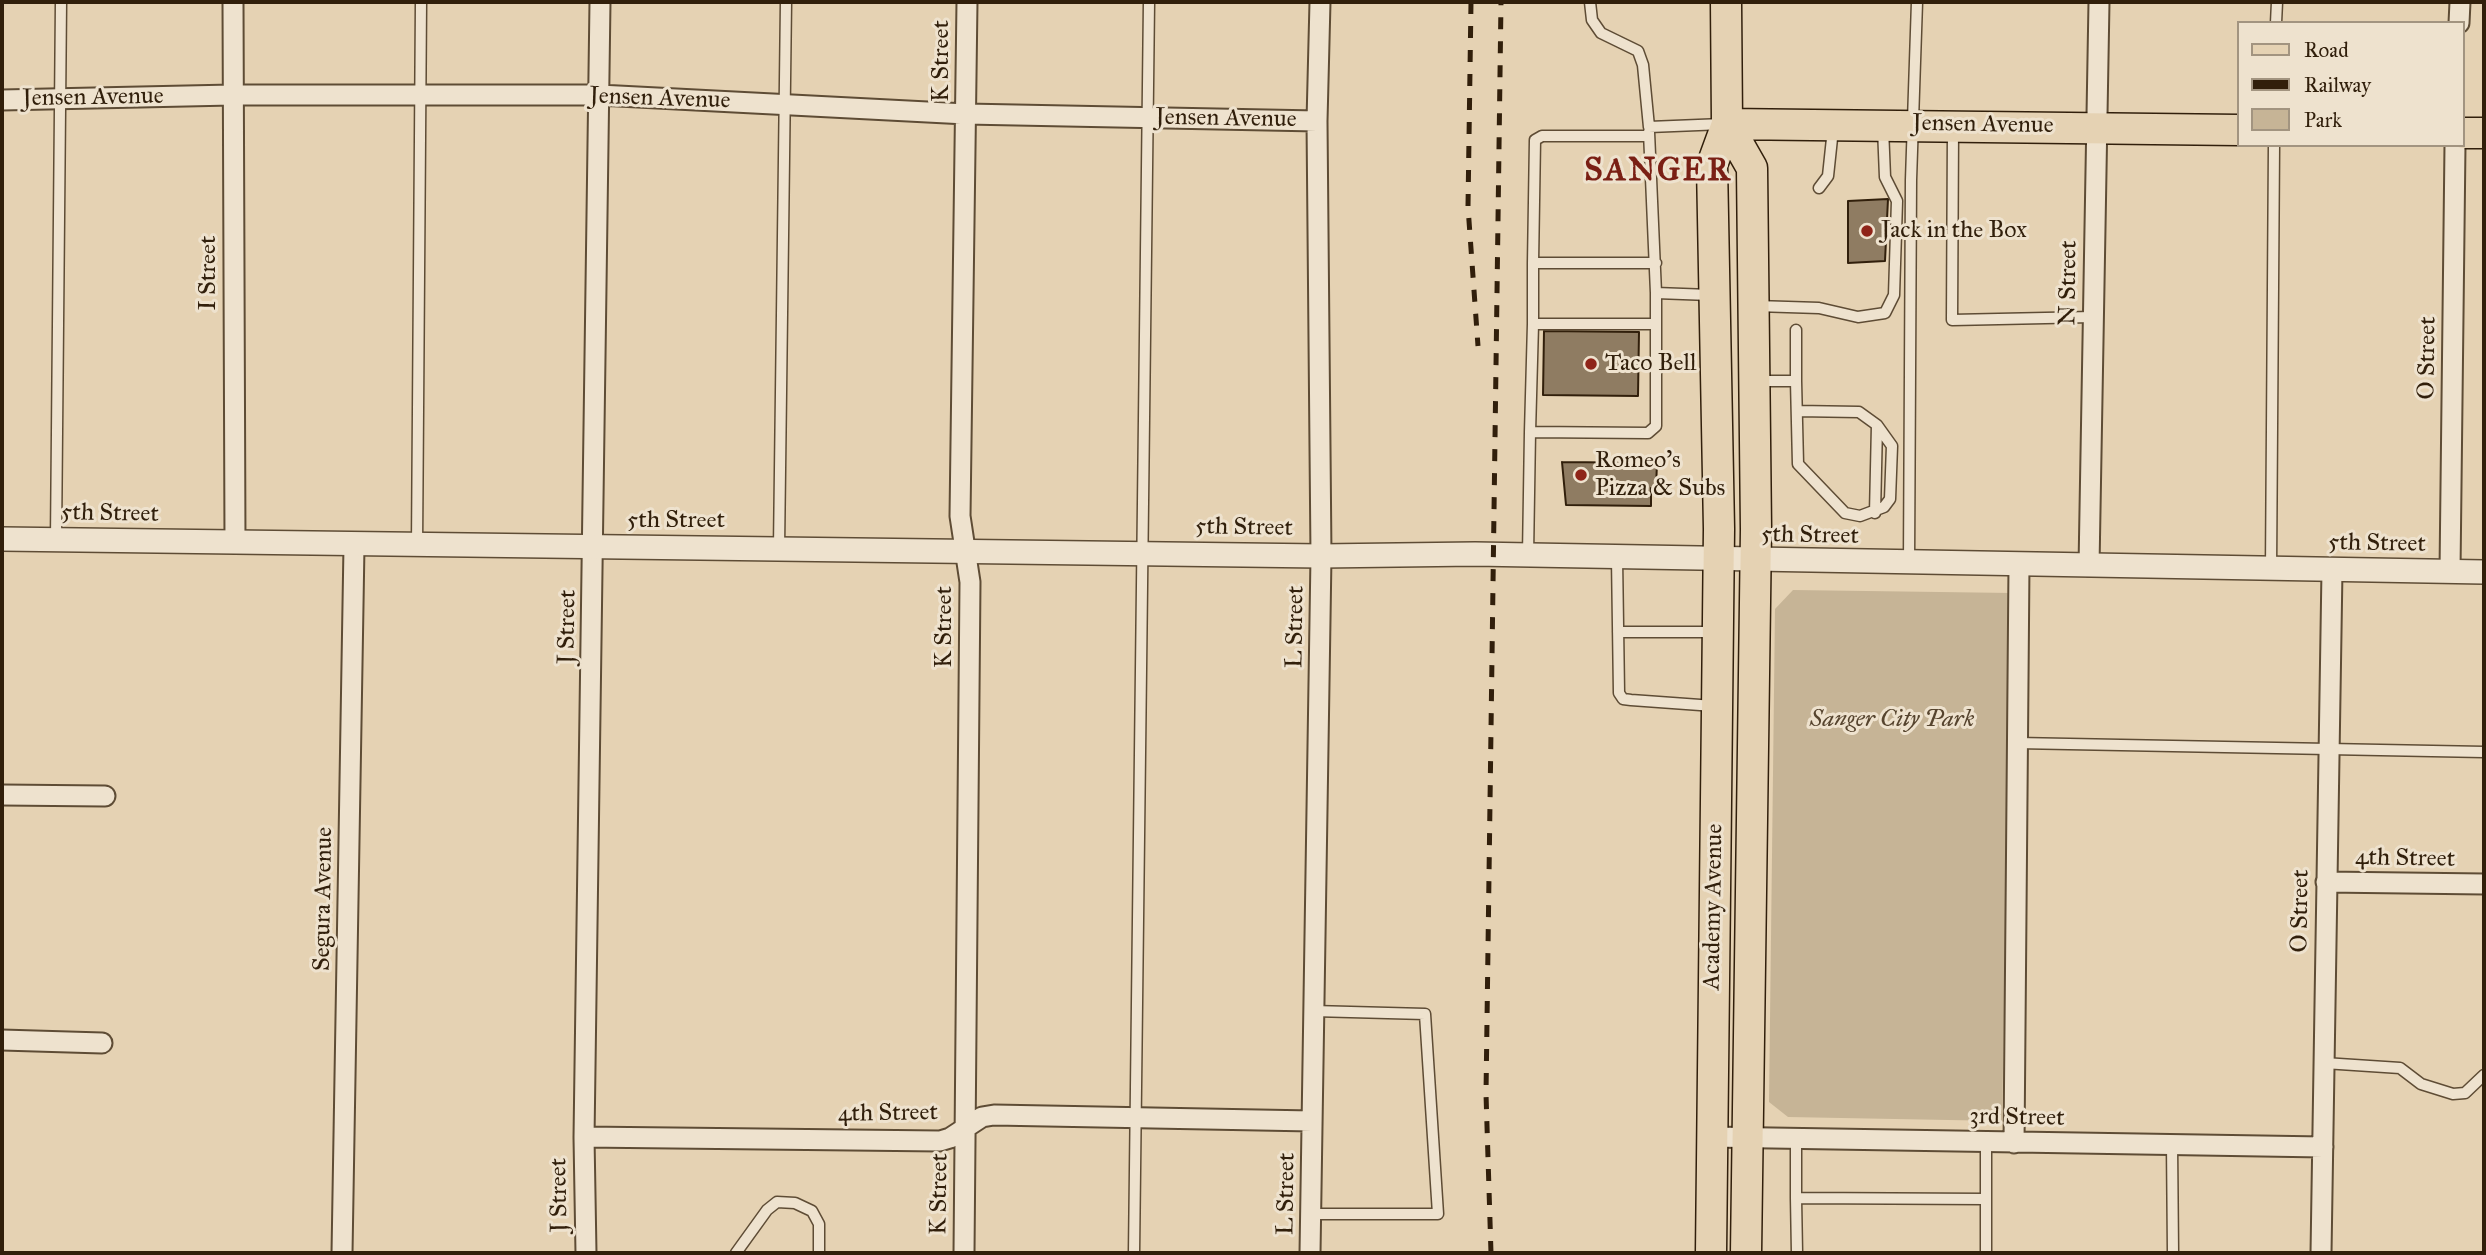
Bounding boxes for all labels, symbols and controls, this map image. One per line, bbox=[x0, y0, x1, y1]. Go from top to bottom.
street label: K Street bbox=[928, 20, 956, 102]
legend bbox=[2238, 21, 2465, 147]
text: Road bbox=[2304, 37, 2349, 63]
text: Railway bbox=[2304, 72, 2371, 98]
street label: Jensen Avenue bbox=[22, 82, 164, 114]
street label: Jensen Avenue bbox=[589, 82, 731, 116]
street label: Jensen Avenue bbox=[1155, 103, 1297, 135]
text: Park bbox=[2304, 107, 2342, 133]
street label: Jensen Avenue bbox=[1912, 109, 2054, 141]
district label: SANGER bbox=[1585, 153, 1731, 191]
place label: Jack in the Box bbox=[1881, 217, 2027, 245]
marker: Jack in the Box bbox=[1859, 223, 1875, 239]
street label: I Street bbox=[195, 235, 223, 311]
street label: N Street bbox=[2054, 240, 2084, 326]
street label: O Street bbox=[2413, 316, 2443, 400]
place label: Taco Bell bbox=[1605, 350, 1697, 378]
marker: Taco Bell bbox=[1583, 356, 1599, 372]
place label: Romeo's Pizza & Subs bbox=[1595, 447, 1725, 503]
marker: Romeo's Pizza & Subs bbox=[1573, 467, 1589, 483]
street label: 5th Street bbox=[61, 499, 159, 529]
street label: 5th Street bbox=[627, 507, 725, 535]
street label: 5th Street bbox=[1195, 513, 1293, 543]
street label: 5th Street bbox=[1761, 521, 1859, 551]
street label: 5th Street bbox=[2328, 529, 2426, 559]
street label: L Street bbox=[1281, 585, 1311, 669]
street label: K Street bbox=[931, 586, 959, 668]
street label: J Street bbox=[553, 590, 583, 664]
park label: Sanger City Park bbox=[1810, 706, 1974, 734]
street label: Academy Avenue bbox=[1698, 823, 1730, 991]
street label: Segura Avenue bbox=[308, 827, 340, 971]
street label: 4th Street bbox=[2355, 844, 2455, 874]
street label: O Street bbox=[2286, 869, 2316, 953]
street label: 4th Street bbox=[838, 1099, 938, 1129]
street label: 3rd Street bbox=[1969, 1103, 2065, 1133]
street label: L Street bbox=[1272, 1152, 1302, 1236]
street label: K Street bbox=[925, 1153, 955, 1235]
street label: J Street bbox=[545, 1158, 575, 1232]

